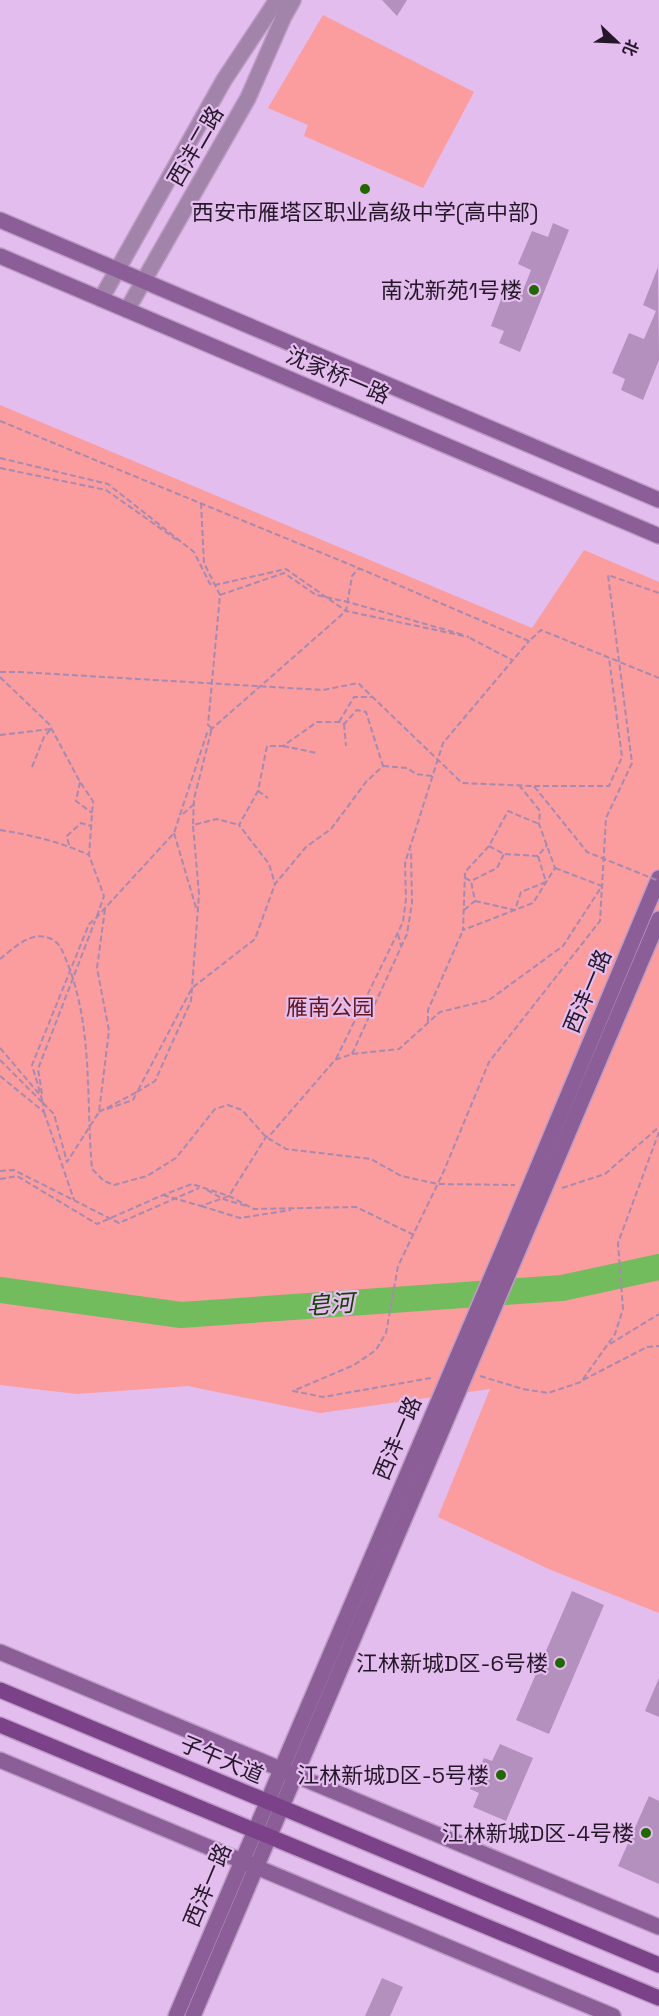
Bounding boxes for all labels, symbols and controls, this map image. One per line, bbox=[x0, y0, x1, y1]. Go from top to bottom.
north arrow bbox=[587, 12, 647, 72]
text: 北 bbox=[618, 36, 643, 59]
street label: 西沣二路 bbox=[161, 101, 229, 191]
marker: 西安市雁塔区职业高级中学(高中部) bbox=[358, 182, 372, 196]
place label: 西安市雁塔区职业高级中学(高中部) bbox=[192, 198, 538, 226]
place label: 南沈新苑1号楼 bbox=[381, 276, 522, 304]
marker: 南沈新苑1号楼 bbox=[527, 283, 541, 297]
street label: 沈家桥一路 bbox=[282, 341, 394, 409]
street label: 西沣一路 bbox=[557, 945, 617, 1037]
park label: 雁南公园 bbox=[286, 993, 374, 1021]
water label: 皂河 bbox=[305, 1287, 359, 1321]
street label: 西沣一路 bbox=[367, 1392, 427, 1484]
place label: 江林新城D区-6号楼 bbox=[356, 1649, 548, 1677]
marker: 江林新城D区-6号楼 bbox=[553, 1656, 567, 1670]
street label: 子午大道 bbox=[176, 1729, 268, 1789]
place label: 江林新城D区-5号楼 bbox=[297, 1761, 489, 1789]
marker: 江林新城D区-5号楼 bbox=[494, 1768, 508, 1782]
place label: 江林新城D区-4号楼 bbox=[442, 1819, 634, 1847]
marker: 江林新城D区-4号楼 bbox=[639, 1826, 653, 1840]
street label: 西沣一路 bbox=[177, 1839, 237, 1931]

